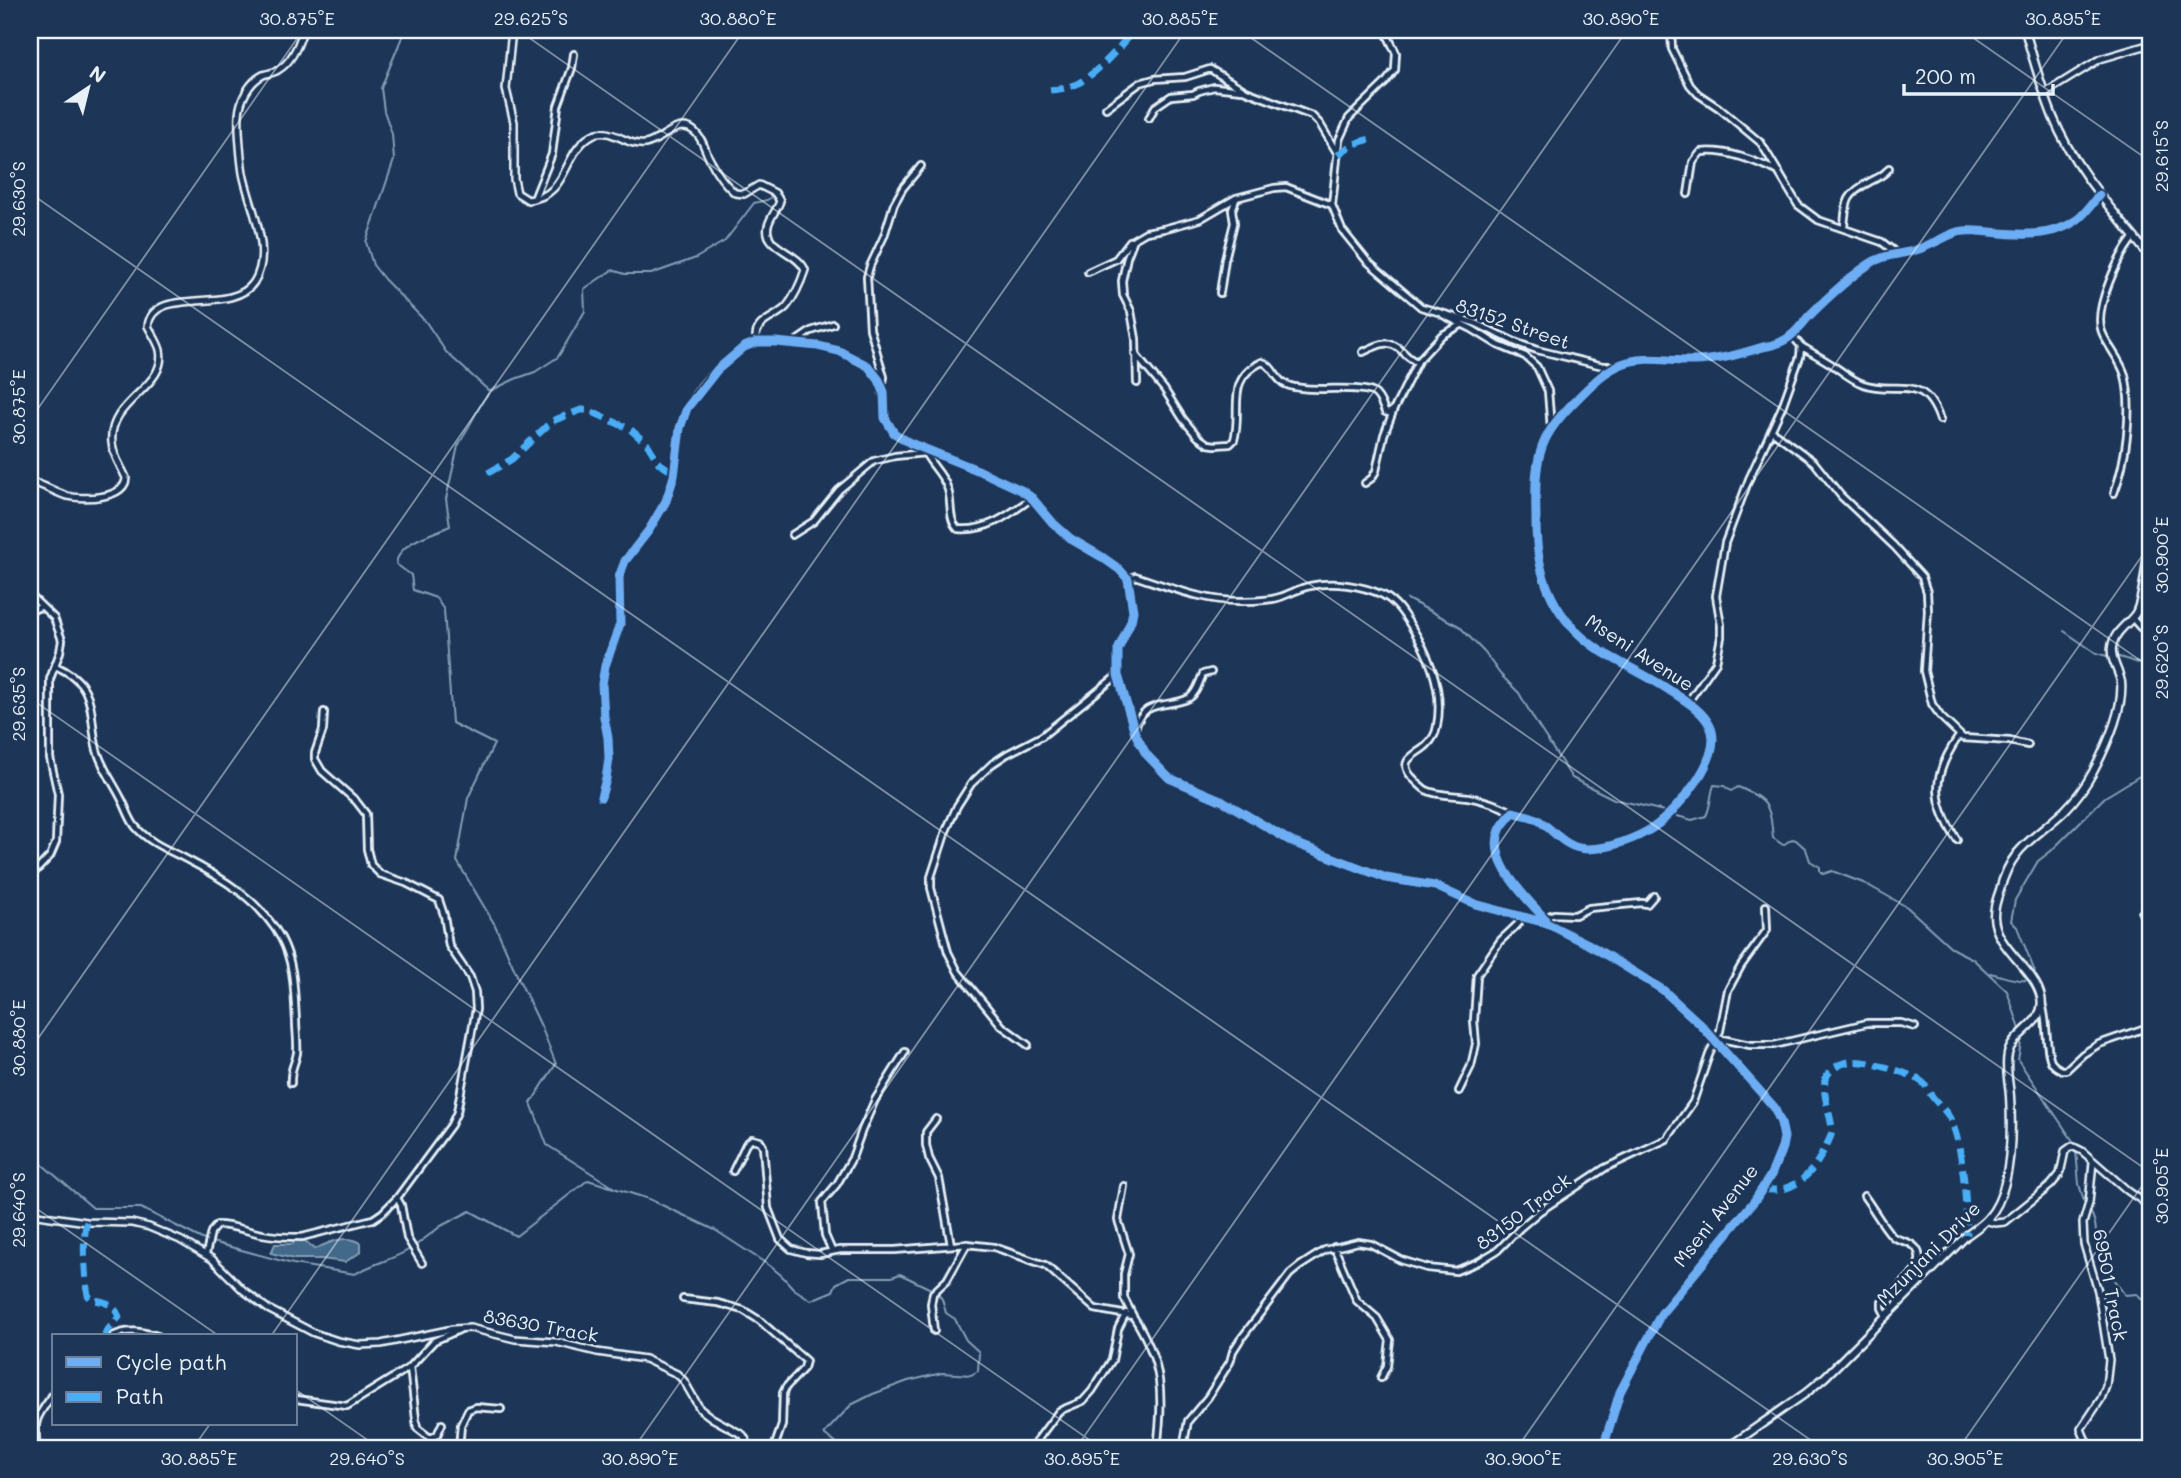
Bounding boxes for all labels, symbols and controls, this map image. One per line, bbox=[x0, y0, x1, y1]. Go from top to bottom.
text: 30.875°E bbox=[259, 6, 335, 30]
text: 29.625°S bbox=[494, 6, 568, 30]
text: 30.880°E bbox=[699, 6, 777, 30]
text: 30.885°E bbox=[1142, 6, 1218, 30]
text: 30.890°E bbox=[1583, 6, 1659, 30]
text: 30.895°E bbox=[2025, 6, 2101, 30]
north arrow bbox=[52, 52, 122, 122]
scale bar bbox=[1904, 52, 2053, 96]
text: N bbox=[85, 59, 111, 88]
text: 200 m bbox=[1915, 62, 1976, 89]
text: 29.615°S bbox=[2149, 120, 2173, 192]
text: 29.630°S bbox=[6, 161, 30, 237]
street label: 83152 Street bbox=[1453, 292, 1573, 354]
text: 30.875°E bbox=[6, 369, 30, 445]
text: 30.900°E bbox=[2149, 516, 2173, 594]
street label: Mseni Avenue bbox=[1581, 608, 1699, 696]
text: 29.620°S bbox=[2149, 624, 2173, 700]
text: 29.635°S bbox=[6, 667, 30, 741]
text: 30.880°E bbox=[6, 999, 30, 1077]
text: 30.905°E bbox=[2149, 1148, 2173, 1224]
street label: Mseni Avenue bbox=[1667, 1158, 1763, 1272]
street label: 83150 Track bbox=[1470, 1167, 1576, 1255]
text: 29.640°S bbox=[6, 1172, 30, 1248]
street label: Mzunjani Drive bbox=[1871, 1196, 1985, 1310]
street label: 69501 Track bbox=[2088, 1227, 2134, 1343]
street label: 83630 Track bbox=[482, 1303, 600, 1347]
legend bbox=[52, 1334, 298, 1426]
text: Cycle path bbox=[116, 1348, 226, 1375]
text: Path bbox=[116, 1382, 163, 1409]
text: 30.885°E bbox=[161, 1446, 237, 1470]
text: 29.640°S bbox=[329, 1446, 405, 1470]
text: 30.890°E bbox=[602, 1446, 678, 1470]
text: 30.895°E bbox=[1044, 1446, 1120, 1470]
text: 30.900°E bbox=[1484, 1446, 1562, 1470]
text: 29.630°S bbox=[1772, 1446, 1848, 1470]
text: 30.905°E bbox=[1927, 1446, 2003, 1470]

